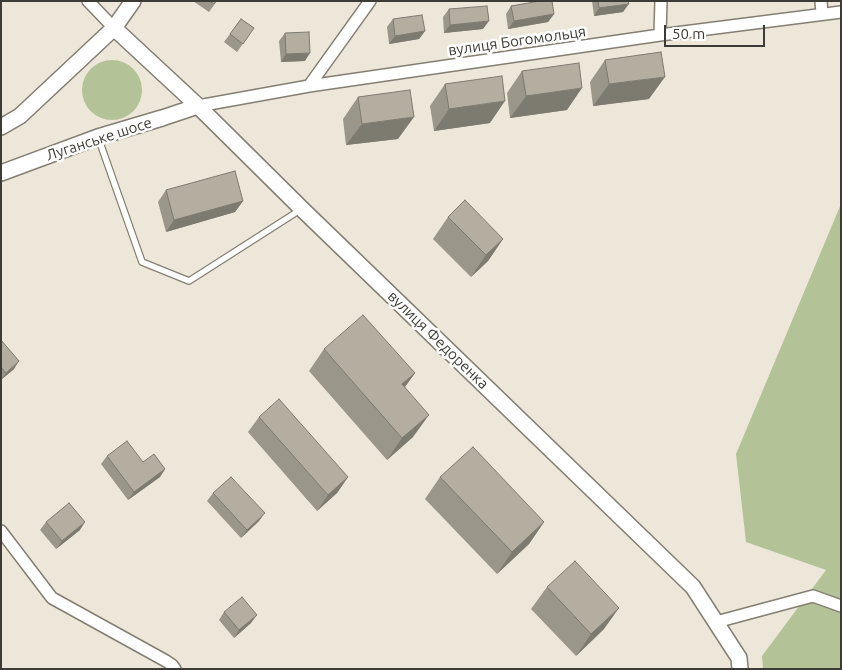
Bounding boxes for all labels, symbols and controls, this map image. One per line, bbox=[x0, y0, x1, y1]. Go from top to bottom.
scale bar bbox=[667, 15, 768, 47]
street label: вулиця Богомольця bbox=[447, 22, 587, 60]
text: 50 m bbox=[672, 25, 705, 42]
street label: Луганське шосе bbox=[44, 113, 154, 165]
street label: вулиця Федоренка bbox=[384, 287, 492, 393]

